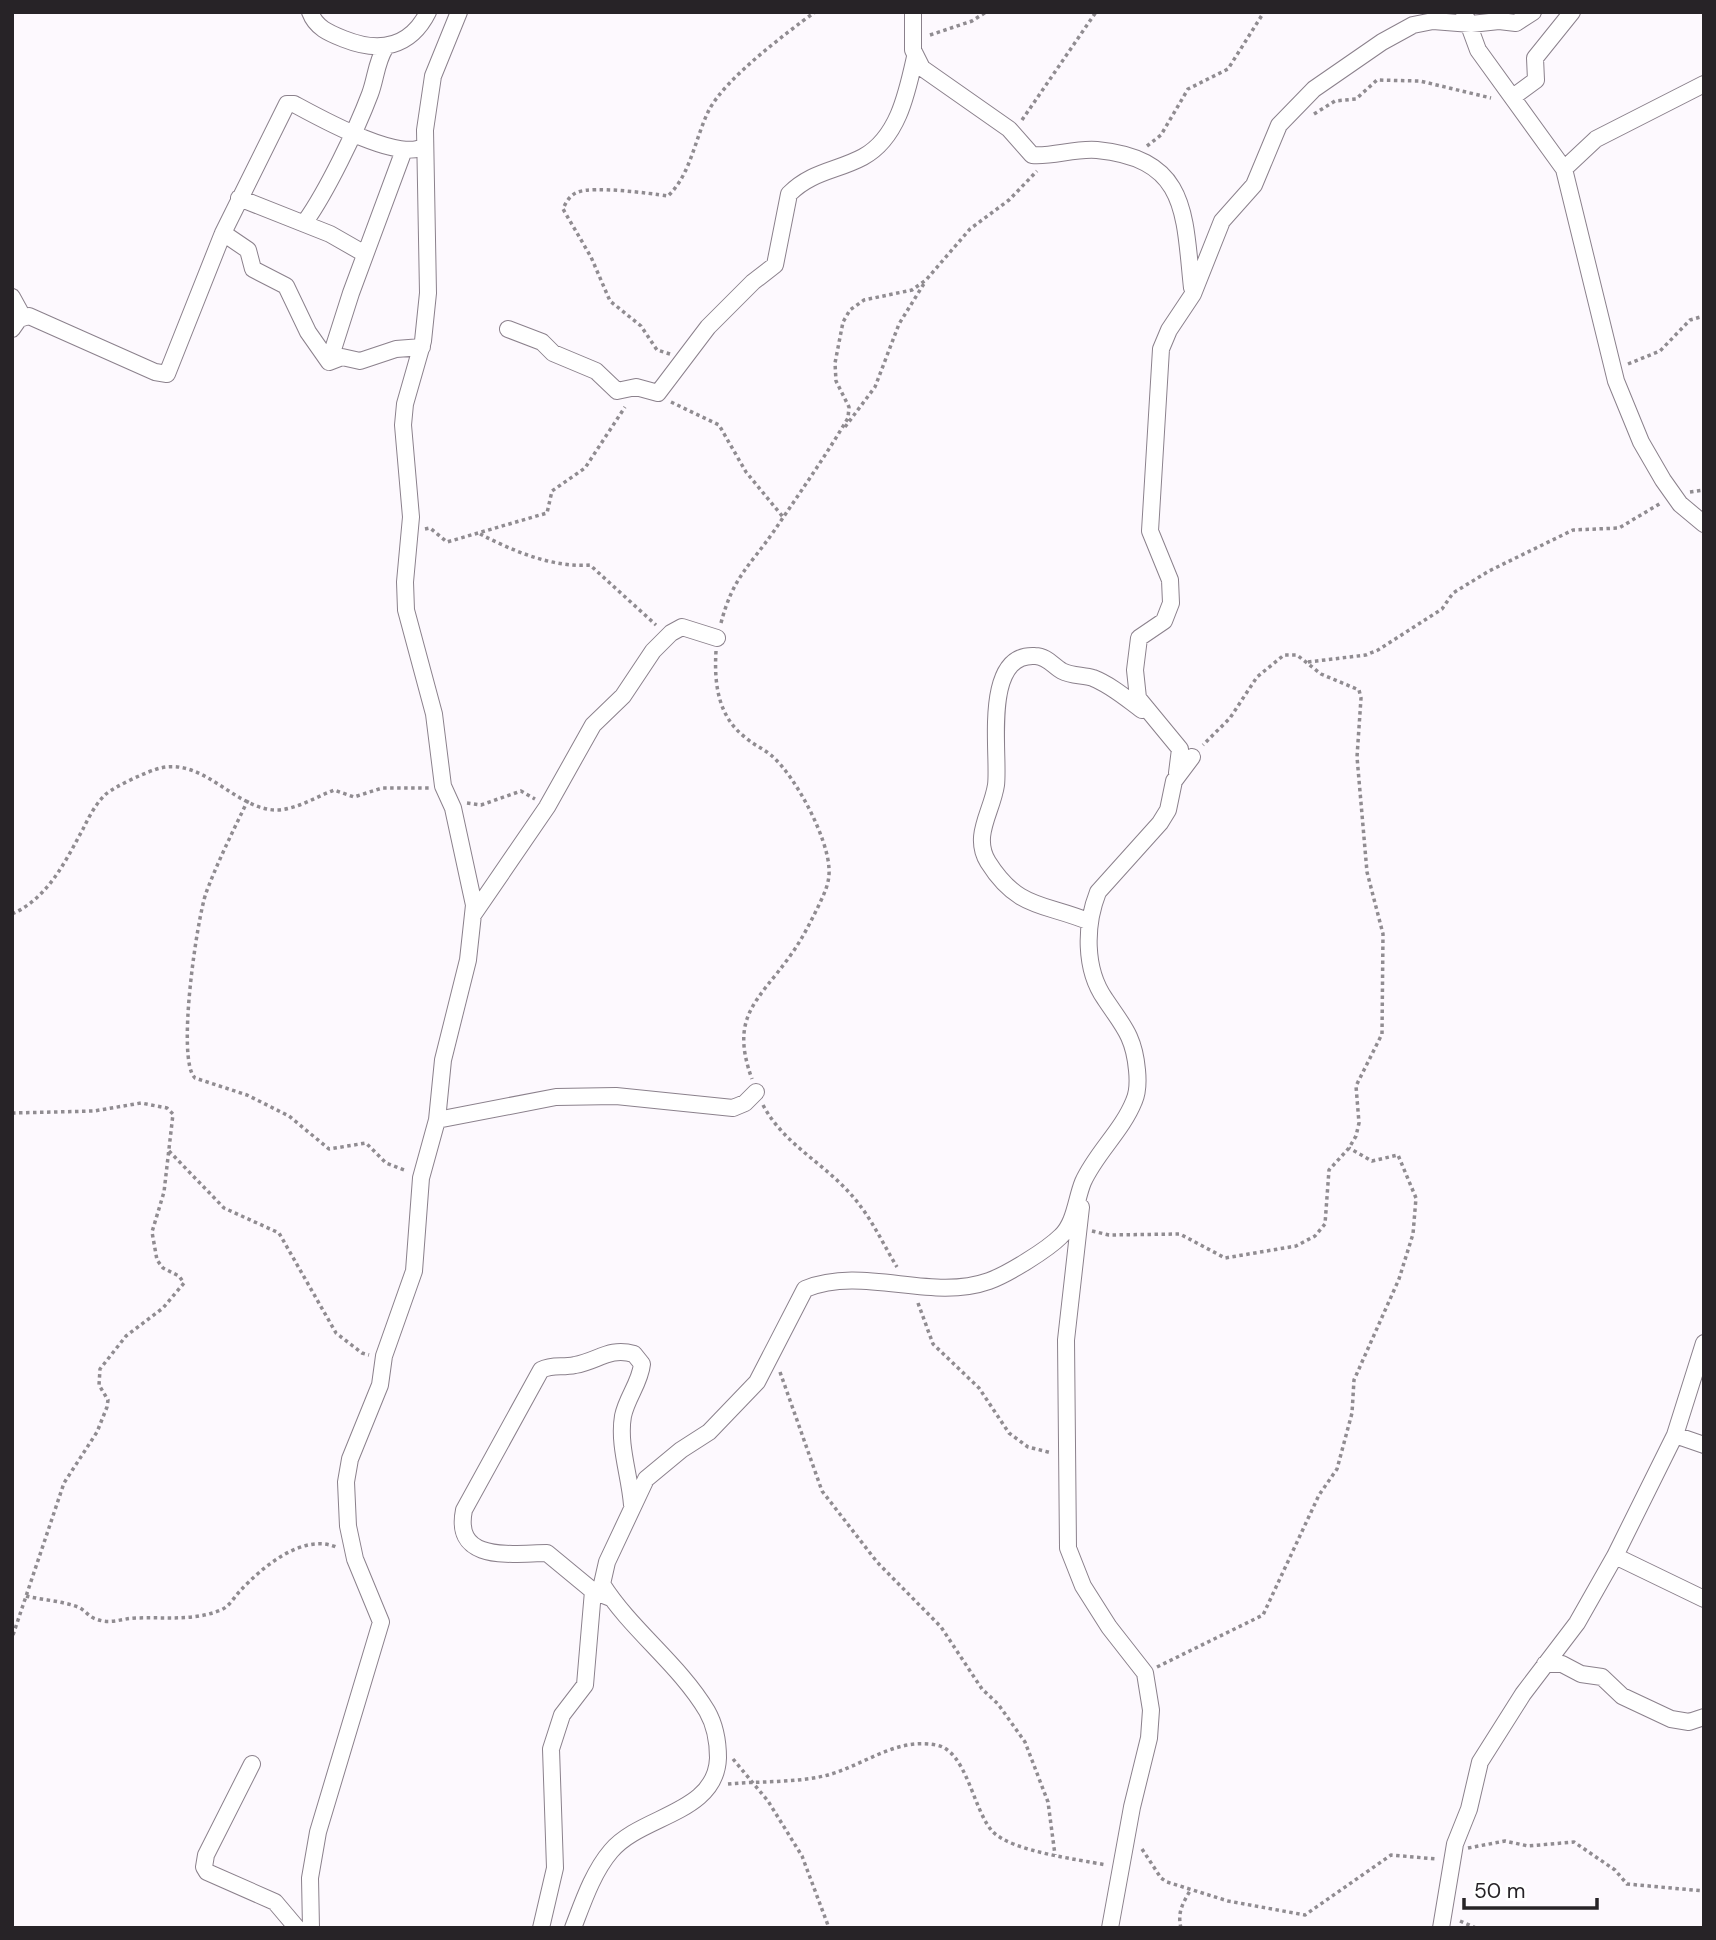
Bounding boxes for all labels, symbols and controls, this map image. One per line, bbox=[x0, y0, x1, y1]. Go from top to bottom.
scale bar bbox=[1464, 1867, 1597, 1911]
text: 50 m bbox=[1474, 1877, 1525, 1905]

